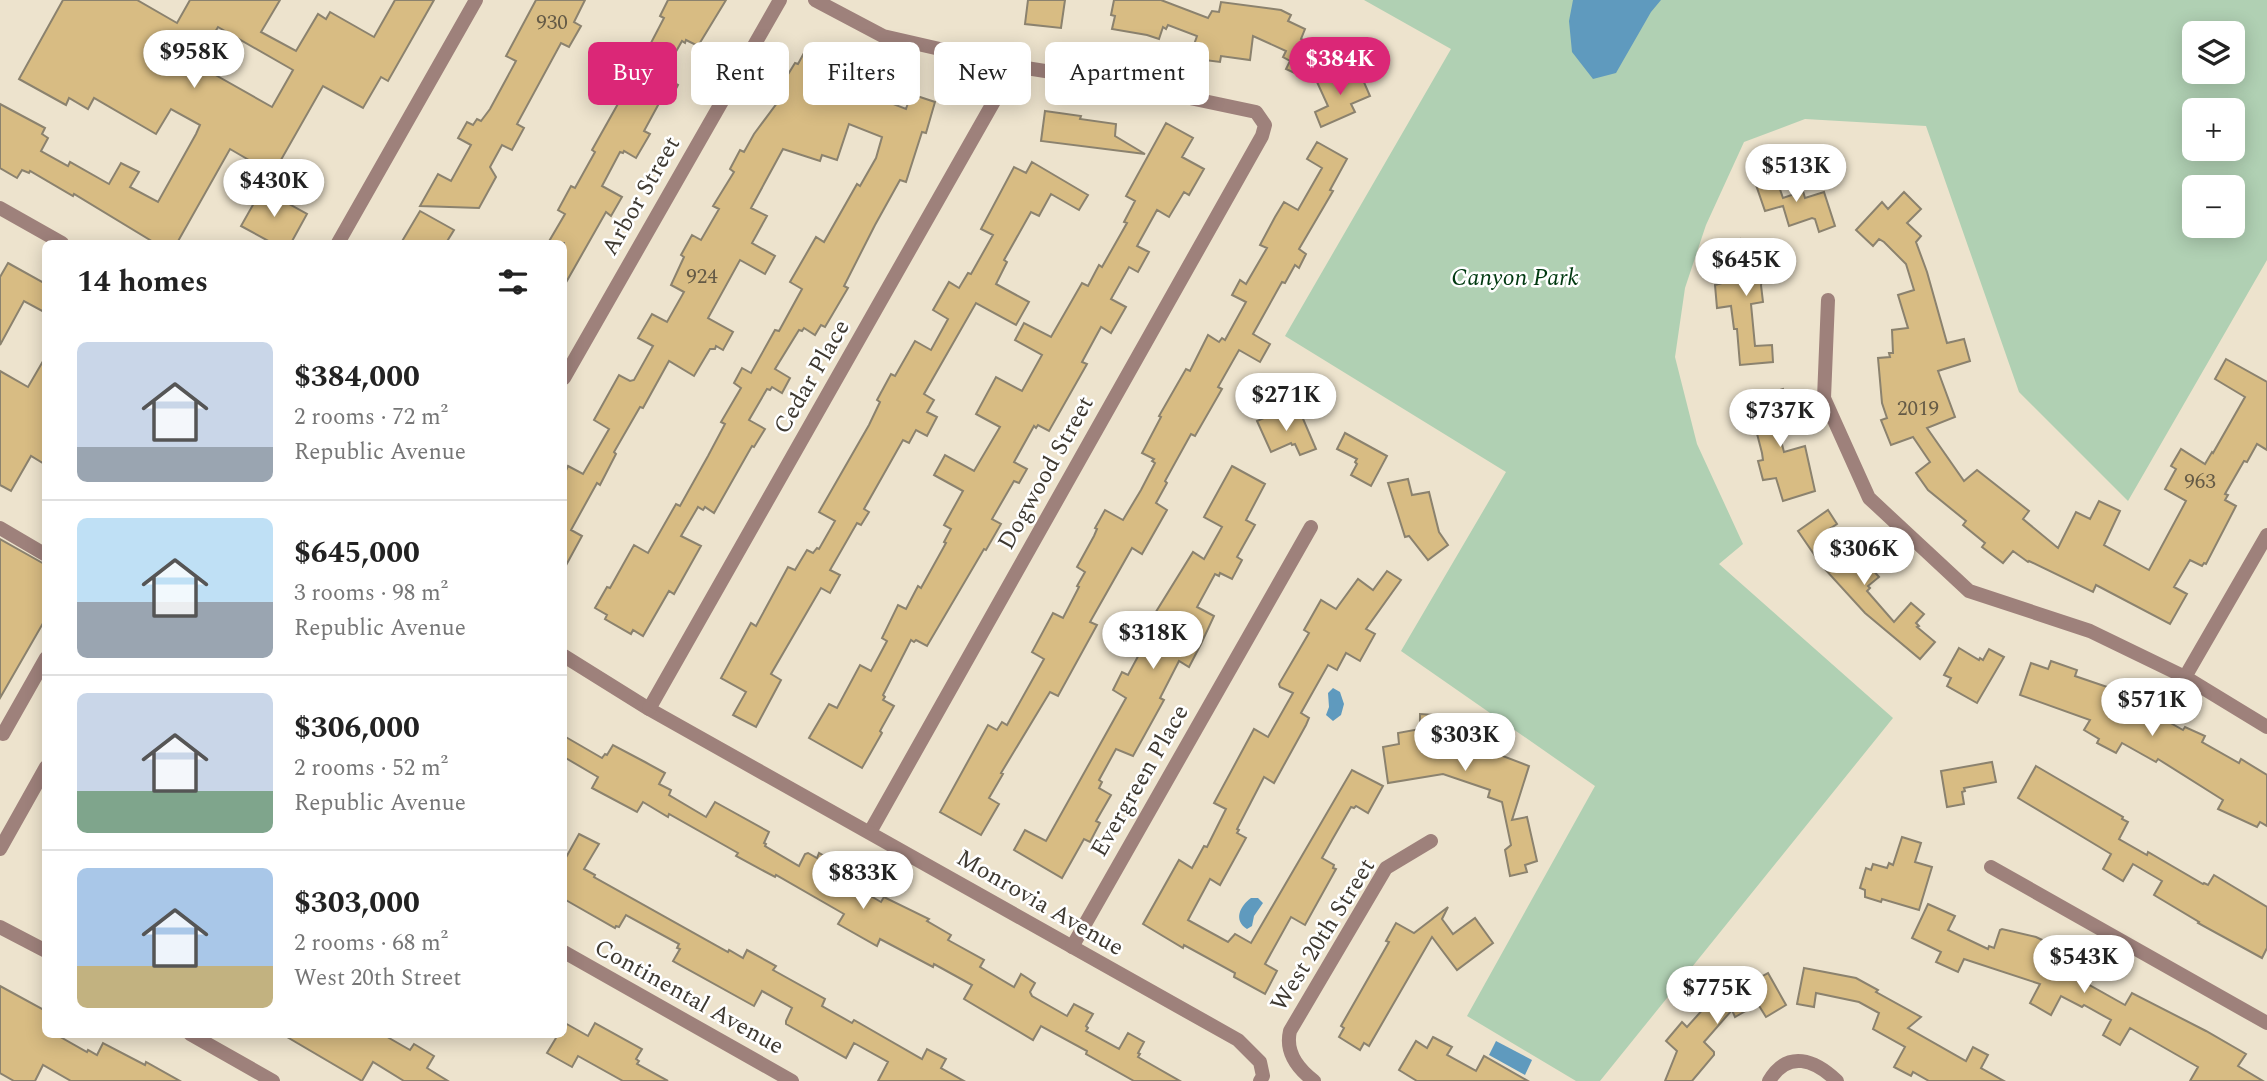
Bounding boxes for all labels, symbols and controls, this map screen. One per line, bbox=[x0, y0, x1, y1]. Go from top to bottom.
house number: 930 bbox=[536, 7, 568, 39]
map controls bbox=[2182, 21, 2245, 238]
button: layers bbox=[2182, 21, 2245, 84]
pin: $958K bbox=[145, 31, 243, 90]
text: $958K bbox=[159, 35, 229, 70]
pin: $384K bbox=[1291, 38, 1389, 97]
chip: Buy bbox=[588, 42, 677, 105]
chip: Rent bbox=[691, 42, 789, 105]
chip: Filters bbox=[803, 42, 920, 105]
chip: New bbox=[934, 42, 1031, 105]
chip: Apartment bbox=[1045, 42, 1209, 105]
text: $384K bbox=[1305, 42, 1375, 77]
button: + bbox=[2182, 98, 2245, 161]
street label: Arbor Street bbox=[592, 130, 690, 262]
pin: $513K bbox=[1747, 144, 1845, 204]
text: $513K bbox=[1761, 149, 1831, 184]
pin: $430K bbox=[225, 160, 323, 219]
text: $430K bbox=[239, 164, 309, 199]
button: − bbox=[2182, 175, 2245, 238]
pin: $645K bbox=[1697, 238, 1795, 298]
text: $645K bbox=[1711, 243, 1781, 278]
text: 14 homes bbox=[77, 259, 208, 305]
park label: Canyon Park bbox=[1451, 260, 1579, 296]
house number: 924 bbox=[686, 261, 718, 293]
icon: filters bbox=[494, 263, 532, 301]
street label: Cedar Place bbox=[765, 313, 859, 441]
text: $384,000 bbox=[294, 354, 420, 400]
icon: home bbox=[133, 370, 217, 454]
pin: $271K bbox=[1237, 374, 1335, 433]
text: $271K bbox=[1251, 378, 1321, 413]
street label: Dogwood Street bbox=[989, 389, 1103, 557]
pin: $737K bbox=[1731, 390, 1829, 449]
house number: 2019 bbox=[1897, 393, 1939, 425]
text: $737K bbox=[1745, 394, 1815, 429]
text: 2 rooms · 72 m² bbox=[294, 400, 448, 435]
text: Republic Avenue bbox=[294, 435, 466, 470]
house number: 963 bbox=[2184, 466, 2216, 498]
pin: $306K bbox=[1815, 528, 1913, 587]
text: $645,000 bbox=[294, 530, 420, 576]
text: $306K bbox=[1829, 532, 1899, 567]
icon: home bbox=[133, 546, 217, 630]
text: 3 rooms · 98 m² bbox=[294, 576, 448, 611]
text: Republic Avenue bbox=[294, 611, 466, 646]
pin: $318K bbox=[1104, 612, 1202, 671]
text: $318K bbox=[1118, 616, 1188, 651]
pin: $571K bbox=[2103, 678, 2201, 738]
text: $571K bbox=[2117, 683, 2187, 718]
street label: Evergreen Place bbox=[1082, 698, 1198, 864]
text: $306,000 bbox=[294, 705, 420, 751]
pin: $303K bbox=[1416, 714, 1514, 773]
text: $303K bbox=[1430, 718, 1500, 753]
icon: home bbox=[133, 721, 217, 805]
text: 2 rooms · 52 m² bbox=[294, 751, 448, 786]
text: Republic Avenue bbox=[294, 786, 466, 821]
street label: Monrovia Avenue bbox=[949, 840, 1131, 966]
street label: West 20th Street bbox=[1261, 851, 1385, 1019]
pin: $833K bbox=[814, 852, 912, 911]
text: $833K bbox=[828, 856, 898, 891]
text: $303,000 bbox=[294, 880, 420, 926]
icon: home bbox=[133, 896, 217, 980]
text: 2 rooms · 68 m² bbox=[294, 926, 448, 961]
street label: Continental Avenue bbox=[587, 930, 791, 1064]
pin: $543K bbox=[2035, 936, 2133, 995]
text: $543K bbox=[2049, 940, 2119, 975]
text: West 20th Street bbox=[294, 961, 461, 996]
pin: $775K bbox=[1668, 967, 1766, 1026]
text: $775K bbox=[1682, 971, 1752, 1006]

